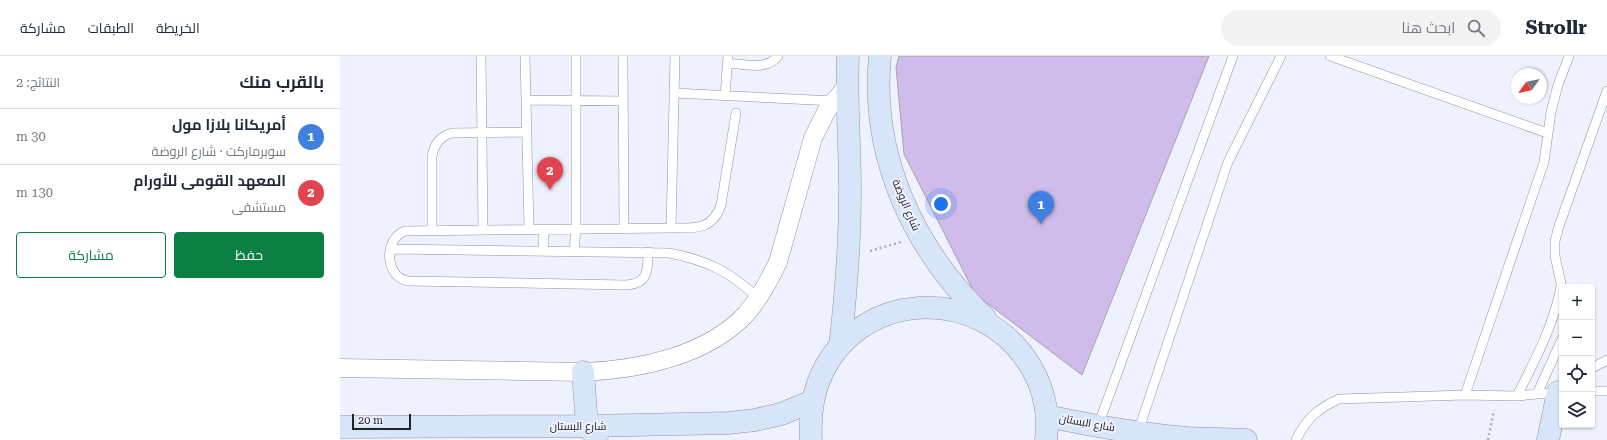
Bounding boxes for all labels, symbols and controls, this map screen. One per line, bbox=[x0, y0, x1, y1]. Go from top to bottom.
search box bbox=[1221, 10, 1501, 46]
text: Strollr bbox=[1525, 16, 1587, 39]
icon: search bbox=[1465, 17, 1487, 39]
text: ابحث هنا bbox=[1401, 19, 1455, 37]
text: مشاركة bbox=[20, 20, 66, 36]
text: الطبقات bbox=[88, 20, 134, 36]
text: الخريطة bbox=[156, 20, 200, 36]
north arrow bbox=[1511, 68, 1547, 104]
text: بالقرب منك bbox=[240, 72, 324, 92]
text: النتائج: 2 bbox=[16, 75, 60, 90]
text: أمريكانا بلازا مول bbox=[172, 116, 286, 134]
text: 30 m bbox=[16, 129, 46, 144]
text: 1 bbox=[307, 129, 315, 144]
text: سوبرماركت · شارع الروضة bbox=[151, 144, 286, 159]
pin: 2 bbox=[537, 157, 563, 190]
text: المعهد القومى للأورام bbox=[133, 172, 286, 190]
street label: شارع الروضة bbox=[888, 177, 923, 233]
text: 130 m bbox=[16, 185, 53, 200]
text: 2 bbox=[307, 185, 315, 200]
pin: 1 bbox=[1028, 191, 1054, 224]
your location bbox=[931, 194, 951, 214]
text: مستشفى bbox=[232, 200, 286, 215]
button: مشاركة bbox=[16, 232, 166, 278]
button: حفظ bbox=[174, 232, 324, 278]
map controls bbox=[1559, 284, 1595, 428]
button: + bbox=[1559, 284, 1595, 320]
button: − bbox=[1559, 320, 1595, 356]
button: locate bbox=[1559, 356, 1595, 392]
button: layers bbox=[1559, 392, 1595, 428]
scale bar bbox=[352, 412, 411, 431]
street label: شارع البستان bbox=[1058, 412, 1116, 435]
text: 20 m bbox=[358, 414, 383, 427]
street label: شارع البستان bbox=[550, 420, 606, 434]

